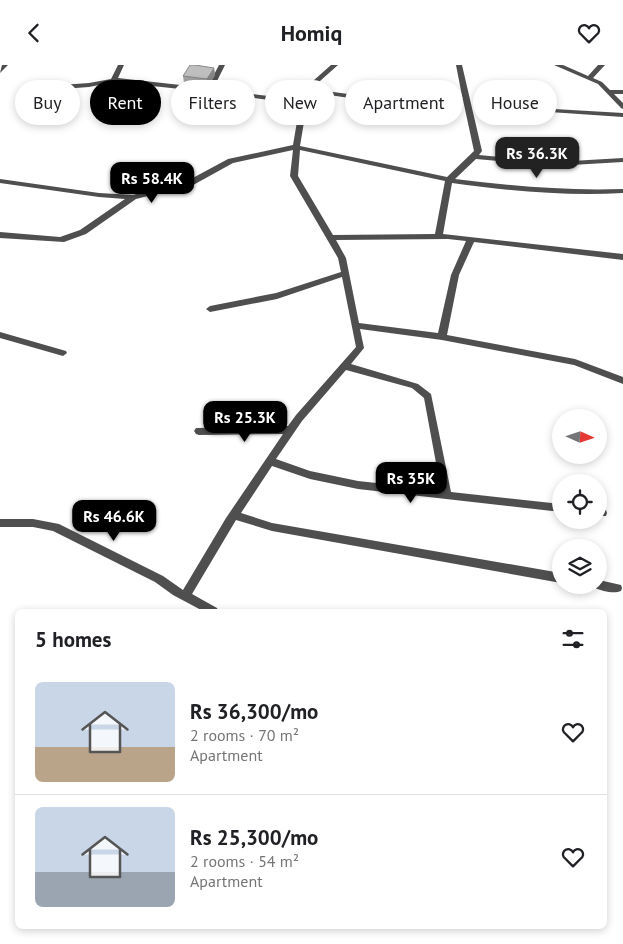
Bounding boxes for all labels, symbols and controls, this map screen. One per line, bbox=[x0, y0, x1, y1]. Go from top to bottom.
icon: back bbox=[20, 19, 48, 47]
text: Homiq bbox=[281, 19, 342, 47]
icon: heart bbox=[575, 19, 603, 47]
chip: Buy bbox=[15, 80, 80, 125]
chip: Rent bbox=[90, 80, 161, 125]
chip: Filters bbox=[171, 80, 255, 125]
chip: New bbox=[265, 80, 335, 125]
chip: Apartment bbox=[345, 80, 463, 125]
chip: House bbox=[473, 80, 557, 125]
pin: Rs 36.3K bbox=[485, 137, 589, 179]
text: Rs 36.3K bbox=[506, 143, 568, 163]
pin: Rs 58.4K bbox=[100, 161, 204, 204]
text: Rs 58.4K bbox=[121, 168, 183, 188]
pin: Rs 25.3K bbox=[193, 401, 297, 443]
text: Rs 25.3K bbox=[214, 407, 276, 427]
north arrow bbox=[552, 409, 608, 464]
map controls bbox=[552, 409, 607, 594]
pin: Rs 35K bbox=[370, 461, 452, 504]
text: Rs 35K bbox=[387, 468, 435, 488]
button: locate bbox=[552, 474, 607, 529]
pin: Rs 46.6K bbox=[62, 499, 166, 542]
text: Rs 46.6K bbox=[83, 506, 145, 526]
button: layers bbox=[552, 539, 607, 594]
icon: filters bbox=[559, 625, 587, 653]
text: 5 homes bbox=[35, 626, 111, 653]
text: Rs 36,300/mo bbox=[190, 698, 318, 725]
icon: home bbox=[75, 702, 135, 762]
icon: heart bbox=[559, 718, 587, 746]
text: 2 rooms · 70 m² bbox=[190, 725, 299, 745]
text: Apartment bbox=[190, 745, 263, 765]
text: Rs 25,300/mo bbox=[190, 824, 318, 851]
icon: home bbox=[75, 827, 135, 887]
icon: heart bbox=[559, 843, 587, 871]
text: 2 rooms · 54 m² bbox=[190, 851, 299, 871]
text: Apartment bbox=[190, 871, 263, 891]

